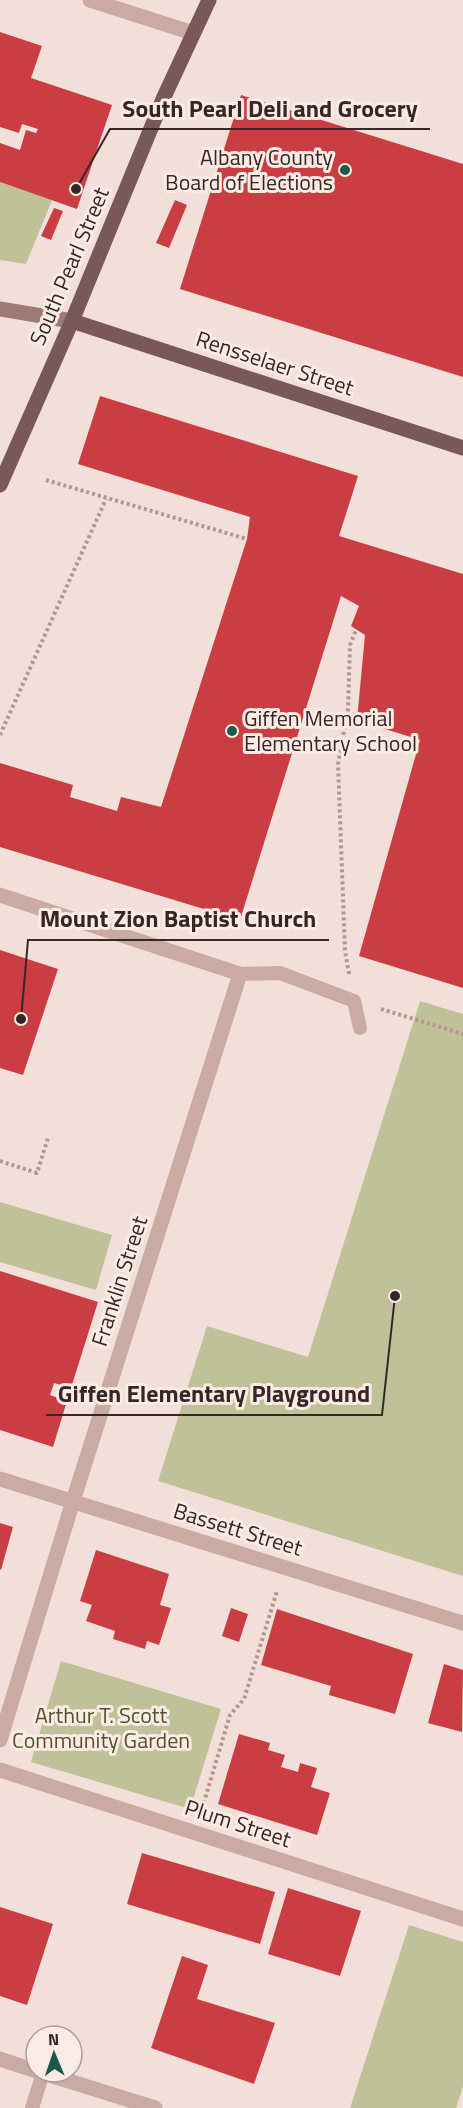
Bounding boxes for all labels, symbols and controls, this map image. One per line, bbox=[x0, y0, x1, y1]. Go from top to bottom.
callout: South Pearl Deli and Grocery bbox=[110, 87, 430, 129]
text: South Pearl Deli and Grocery bbox=[122, 90, 418, 126]
place label: Albany County Board of Elections bbox=[165, 140, 333, 199]
marker: Albany County Board of Elections bbox=[338, 163, 352, 177]
street label: South Pearl Street bbox=[20, 181, 118, 350]
street label: Rensselaer Street bbox=[192, 321, 359, 405]
place label: Giffen Memorial Elementary School bbox=[244, 701, 417, 760]
marker: Giffen Memorial Elementary School bbox=[225, 724, 239, 738]
callout: Mount Zion Baptist Church bbox=[28, 898, 329, 940]
text: Mount Zion Baptist Church bbox=[40, 900, 316, 936]
street label: Franklin Street bbox=[82, 1211, 156, 1351]
callout: Giffen Elementary Playground bbox=[46, 1373, 382, 1415]
text: Giffen Elementary Playground bbox=[58, 1375, 370, 1411]
street label: Bassett Street bbox=[169, 1493, 307, 1565]
park label: Arthur T. Scott Community Garden bbox=[12, 1698, 190, 1757]
street label: Plum Street bbox=[181, 1790, 296, 1856]
north arrow bbox=[24, 2024, 84, 2084]
text: N bbox=[48, 2027, 59, 2051]

